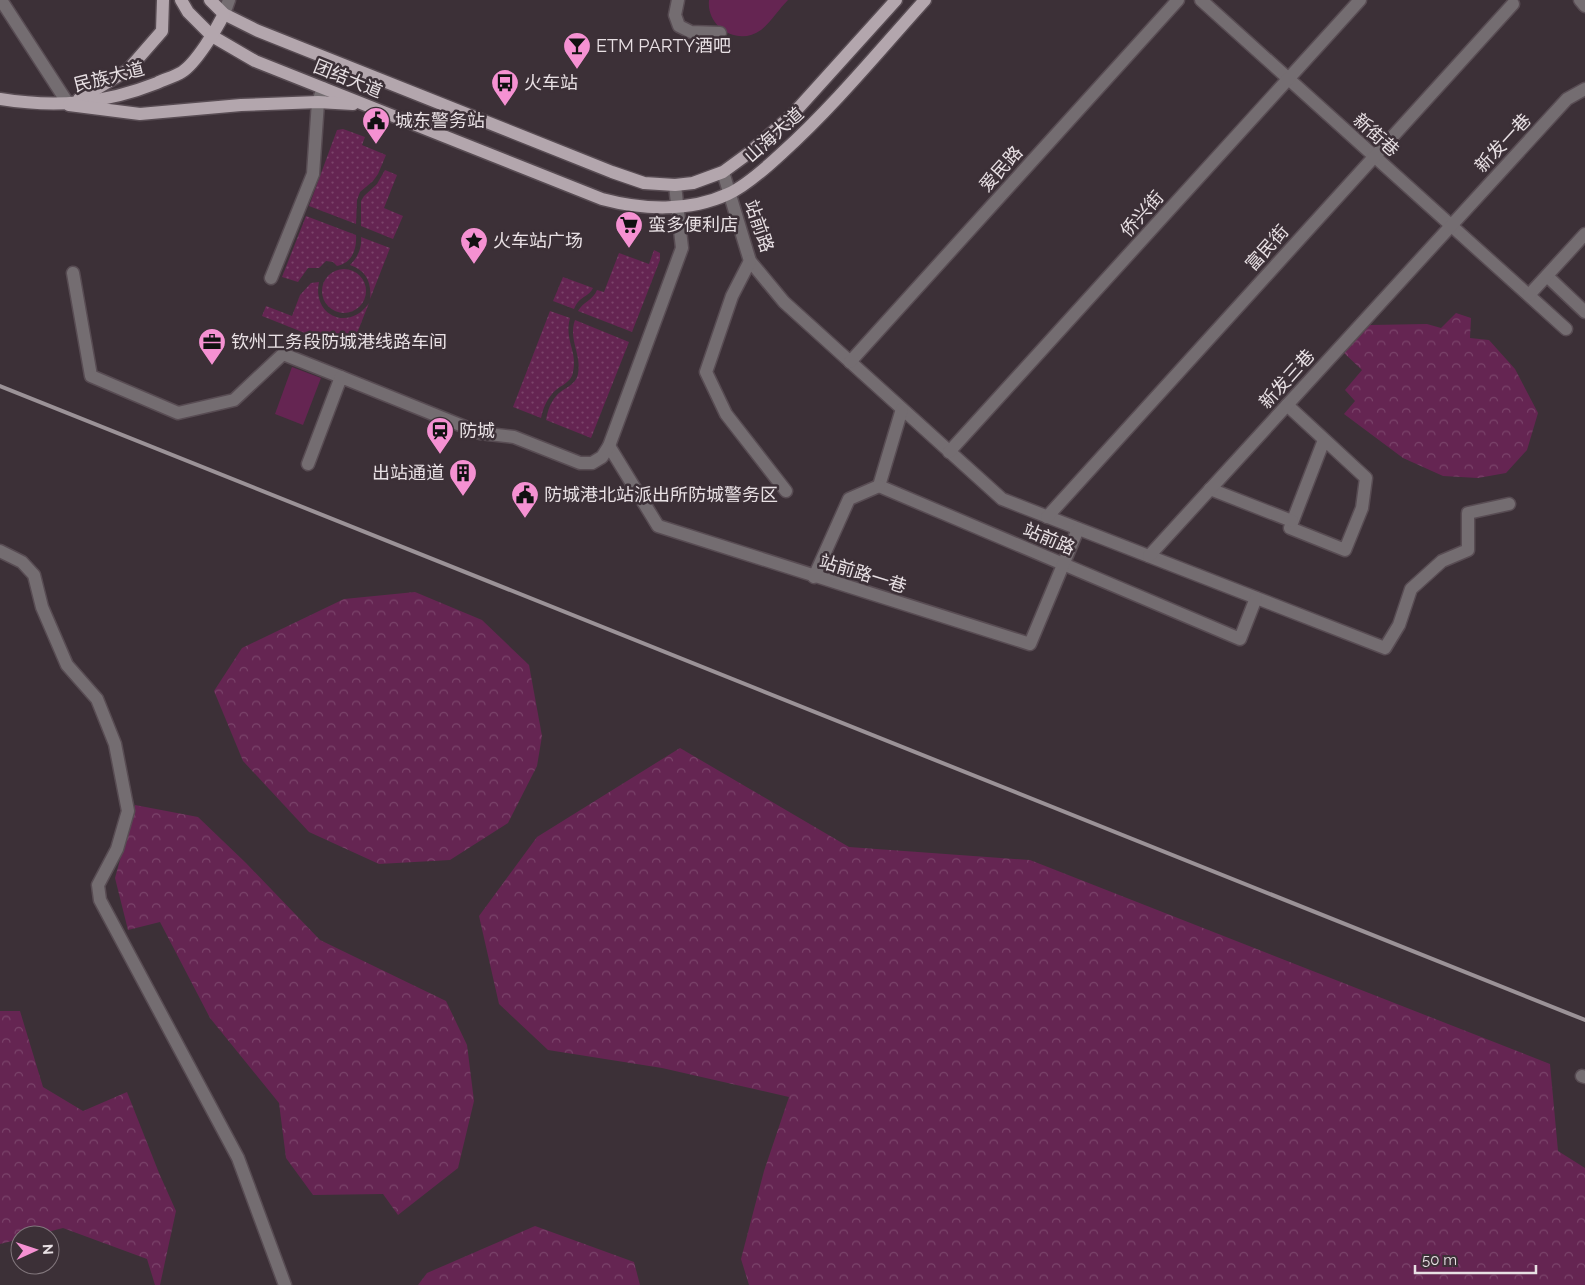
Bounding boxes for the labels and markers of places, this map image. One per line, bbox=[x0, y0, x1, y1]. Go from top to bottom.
bar icon: ETM PARTY酒吧 bbox=[562, 31, 592, 70]
place label: ETM PARTY酒吧 bbox=[596, 35, 731, 56]
bus stop icon: 火车站 bbox=[490, 68, 520, 107]
place label: 火车站 bbox=[524, 72, 578, 93]
public building icon: 城东警务站 bbox=[361, 106, 391, 145]
place label: 城东警务站 bbox=[395, 110, 485, 131]
supermarket icon: 蛮多便利店 bbox=[614, 210, 644, 249]
place label: 蛮多便利店 bbox=[648, 214, 738, 235]
place icon: 火车站广场 bbox=[459, 226, 489, 265]
place label: 火车站广场 bbox=[493, 230, 583, 251]
office icon: 钦州工务段防城港线路车间 bbox=[197, 327, 227, 366]
place label: 钦州工务段防城港线路车间 bbox=[231, 331, 447, 352]
station icon: 防城 bbox=[425, 416, 455, 455]
place label: 防城 bbox=[459, 420, 495, 441]
building icon: 出站通道 bbox=[448, 458, 478, 497]
place label: 出站通道 bbox=[372, 462, 444, 483]
public building icon: 防城港北站派出所防城警务区 bbox=[510, 480, 540, 519]
place label: 防城港北站派出所防城警务区 bbox=[544, 484, 778, 505]

